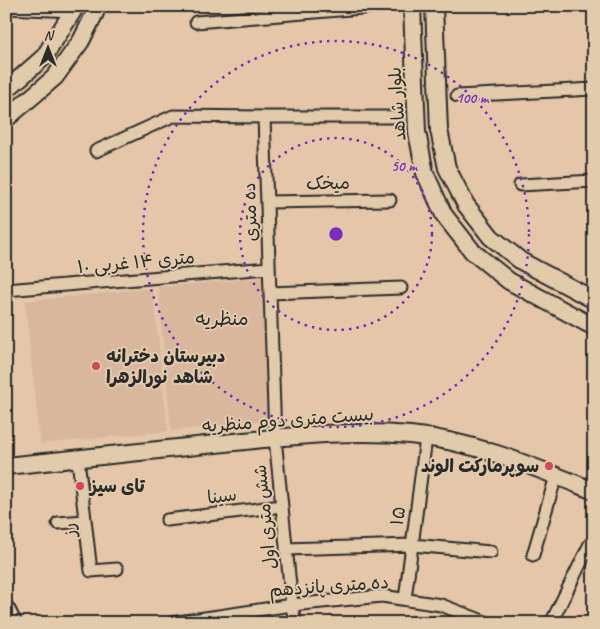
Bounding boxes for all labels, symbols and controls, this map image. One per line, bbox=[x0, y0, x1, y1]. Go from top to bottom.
north arrow bbox=[22, 22, 72, 72]
text: N bbox=[44, 27, 55, 44]
street label: بلوار شاهد bbox=[383, 66, 411, 142]
text: 100 m bbox=[456, 89, 490, 108]
text: 50 m bbox=[391, 157, 418, 176]
street label: میخک bbox=[306, 172, 350, 194]
street label: ده متری bbox=[238, 182, 262, 242]
centre of rings bbox=[327, 225, 345, 243]
street label: ۱۰ متری ۱۴ غربی bbox=[76, 246, 196, 278]
district label: منظریه bbox=[196, 307, 248, 331]
place label: دبیرستان دخترانه شاهد نورالزهرا bbox=[106, 345, 225, 389]
marker: دبیرستان دخترانه شاهد نورالزهرا bbox=[90, 360, 102, 372]
street label: بیست متری دوم منظریه bbox=[201, 403, 375, 440]
place label: سوپرمارکت الوند bbox=[421, 455, 539, 478]
marker: سوپرمارکت الوند bbox=[543, 460, 555, 472]
street label: شش متری اول bbox=[249, 464, 281, 570]
place label: تای سیز bbox=[88, 475, 145, 497]
marker: تای سیز bbox=[74, 480, 86, 492]
street label: سینا bbox=[206, 483, 238, 509]
street label: ۱۵ bbox=[386, 505, 410, 527]
street label: رز bbox=[57, 522, 81, 540]
street label: ده متری پانزدهم bbox=[269, 571, 390, 604]

